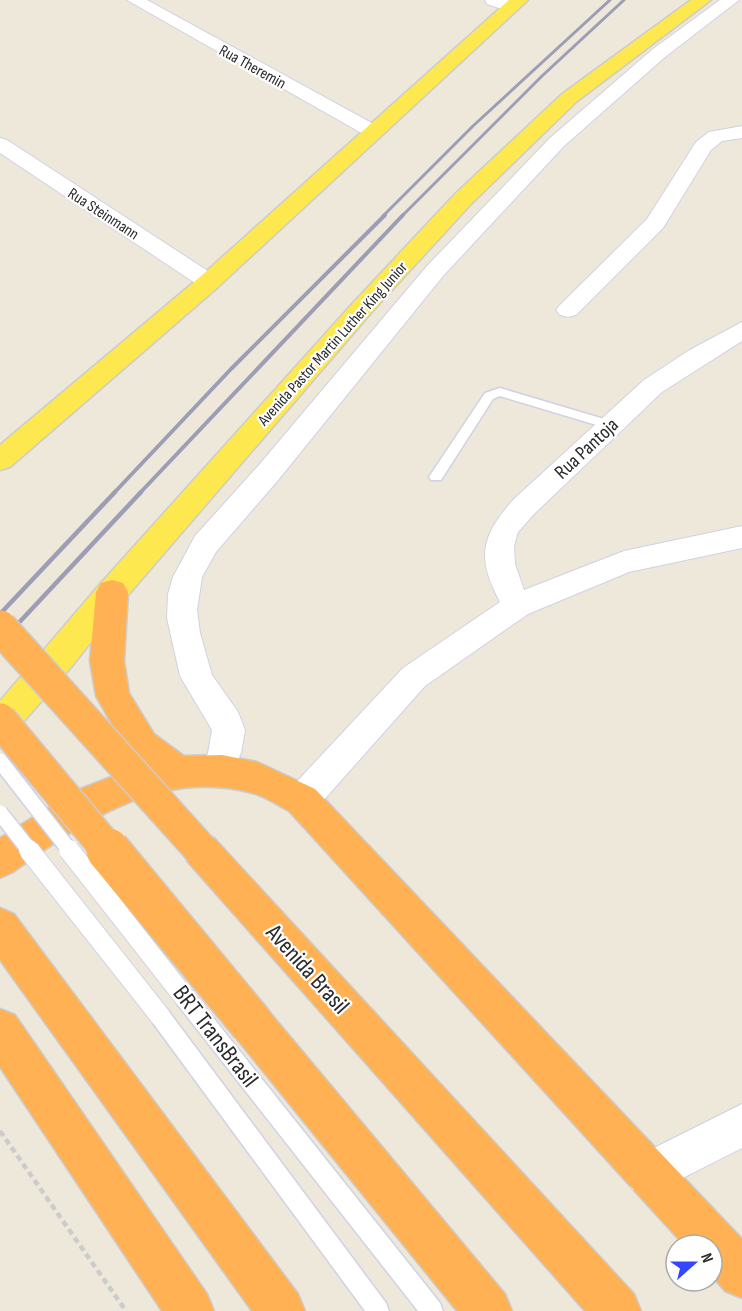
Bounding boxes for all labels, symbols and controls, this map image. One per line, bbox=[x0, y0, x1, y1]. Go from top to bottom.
street label: Rua Theremin bbox=[216, 41, 289, 93]
street label: Rua Steinmann bbox=[64, 184, 142, 244]
street label: Avenida Pastor Martin Luther King Junior bbox=[254, 258, 412, 431]
street label: Rua Pantoja bbox=[550, 413, 624, 484]
street label: Avenida Brasil bbox=[259, 918, 355, 1020]
street label: BRT TransBrasil bbox=[167, 979, 264, 1093]
north arrow bbox=[664, 1233, 724, 1293]
text: N bbox=[696, 1251, 717, 1266]

